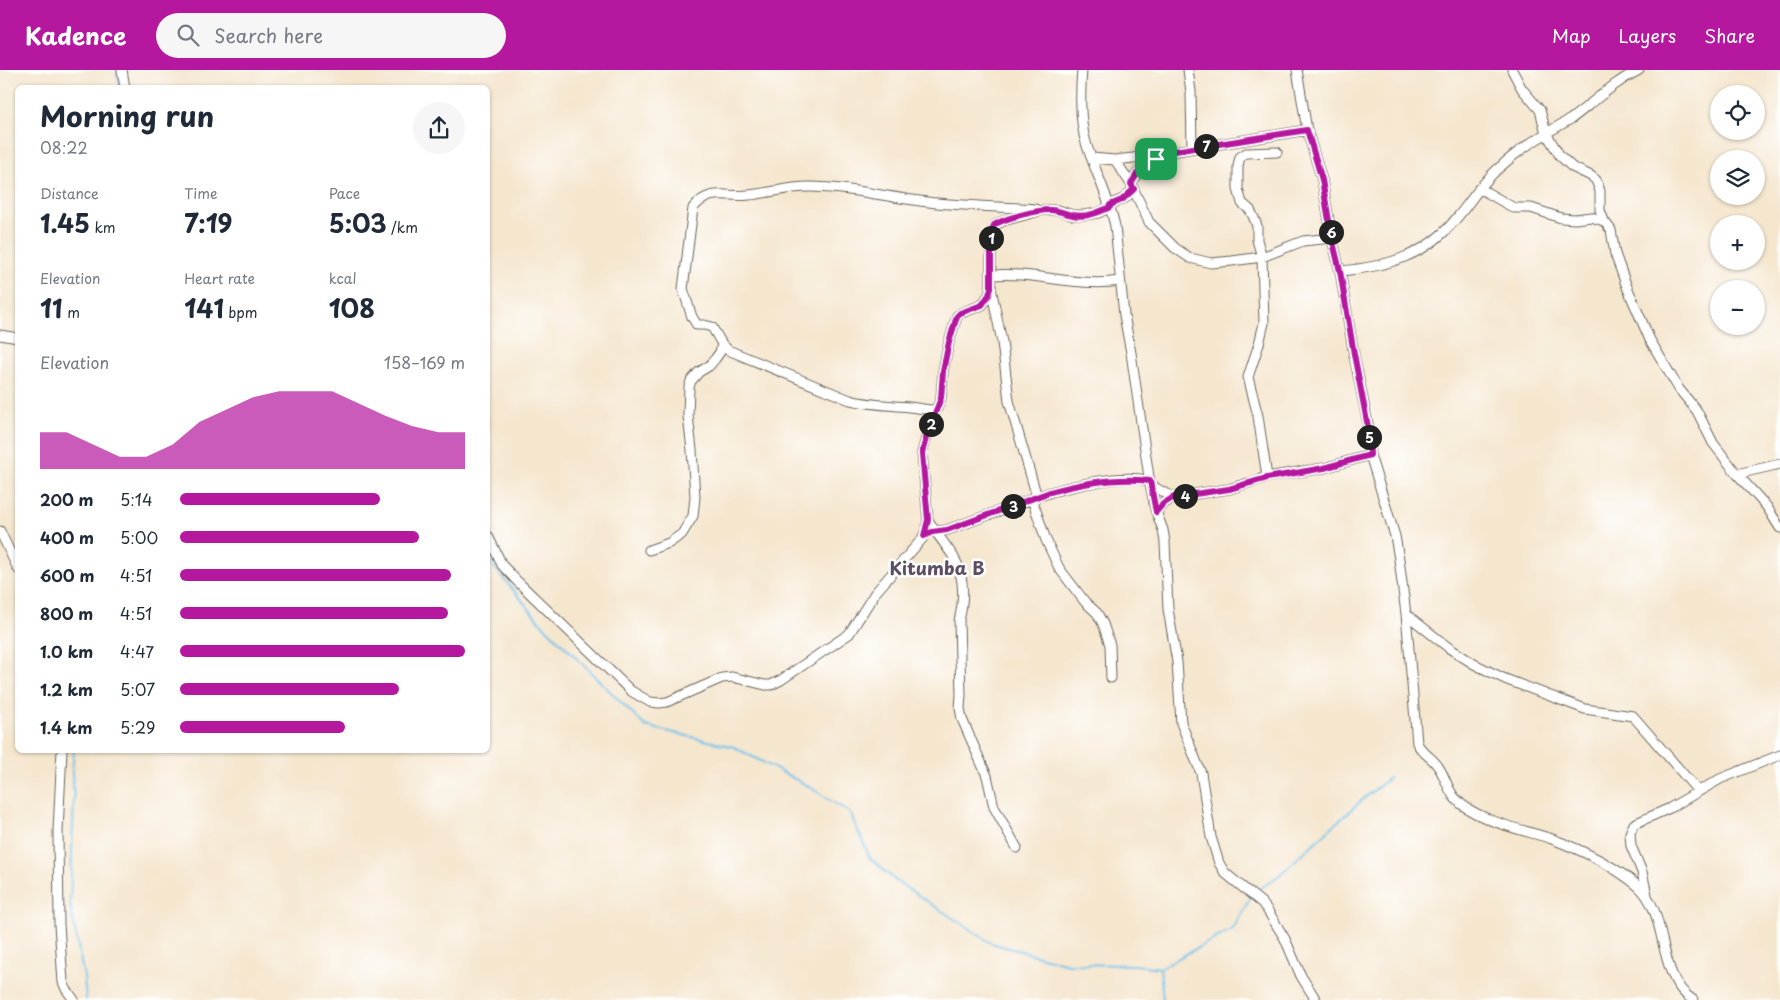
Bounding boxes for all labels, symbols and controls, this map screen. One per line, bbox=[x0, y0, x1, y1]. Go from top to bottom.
search box bbox=[156, 13, 506, 58]
text: Kadence bbox=[25, 17, 126, 53]
icon: search bbox=[174, 21, 202, 49]
text: Search here bbox=[214, 21, 323, 49]
text: Map bbox=[1552, 22, 1591, 49]
text: Layers bbox=[1619, 22, 1676, 49]
text: Share bbox=[1704, 22, 1755, 49]
map controls bbox=[1710, 85, 1765, 335]
button: locate bbox=[1710, 85, 1765, 140]
text: Morning run bbox=[40, 94, 214, 137]
button: share bbox=[413, 102, 465, 154]
pin: 7 bbox=[1194, 134, 1218, 158]
text: 08:22 bbox=[40, 135, 88, 159]
text: 7 bbox=[1202, 136, 1211, 157]
pin bbox=[1135, 138, 1177, 180]
icon: arrive bbox=[1142, 145, 1170, 173]
button: layers bbox=[1710, 150, 1765, 205]
text: Distance bbox=[40, 183, 99, 204]
text: Time bbox=[184, 183, 217, 204]
text: Pace bbox=[329, 183, 360, 204]
text: 1.45 bbox=[40, 204, 90, 242]
text: 7:19 bbox=[184, 204, 233, 242]
text: 5:03 bbox=[329, 204, 387, 242]
button: + bbox=[1710, 215, 1765, 270]
text: km bbox=[90, 217, 116, 238]
text: /km bbox=[387, 217, 418, 238]
pin: 6 bbox=[1318, 220, 1344, 244]
text: 6 bbox=[1327, 222, 1336, 243]
pin: 1 bbox=[978, 226, 1004, 250]
text: 1 bbox=[988, 228, 995, 249]
text: Elevation bbox=[40, 268, 100, 289]
text: Heart rate bbox=[184, 268, 255, 289]
text: kcal bbox=[329, 268, 357, 289]
button: − bbox=[1710, 280, 1765, 335]
text: 11 bbox=[40, 289, 63, 327]
text: 141 bbox=[184, 289, 224, 327]
text: 108 bbox=[329, 289, 375, 327]
text: m bbox=[63, 302, 80, 323]
text: bpm bbox=[224, 302, 258, 323]
text: Elevation bbox=[40, 350, 109, 374]
text: 158–169 m bbox=[384, 350, 465, 374]
pin: 2 bbox=[918, 412, 944, 436]
text: 2 bbox=[927, 414, 936, 435]
pin: 5 bbox=[1356, 424, 1382, 450]
text: 5 bbox=[1365, 427, 1374, 448]
pin: 4 bbox=[1172, 484, 1198, 508]
text: 4 bbox=[1181, 486, 1190, 507]
text: 200 m bbox=[40, 487, 94, 511]
text: 5:14 bbox=[120, 487, 153, 511]
pin: 3 bbox=[1000, 494, 1026, 518]
text: 3 bbox=[1009, 496, 1018, 517]
text: 400 m bbox=[40, 525, 94, 549]
text: 5:00 bbox=[120, 525, 158, 549]
district label: Kitumba B bbox=[889, 554, 985, 581]
text: 600 m bbox=[40, 563, 94, 587]
text: 4:51 bbox=[120, 563, 152, 587]
text: 800 m bbox=[40, 601, 93, 625]
text: 4:51 bbox=[120, 601, 152, 625]
text: 1.0 km bbox=[40, 639, 93, 663]
text: 4:47 bbox=[120, 639, 154, 663]
text: 1.2 km bbox=[40, 677, 93, 701]
text: 5:07 bbox=[120, 677, 155, 701]
text: 1.4 km bbox=[40, 715, 92, 739]
text: 5:29 bbox=[120, 715, 155, 739]

